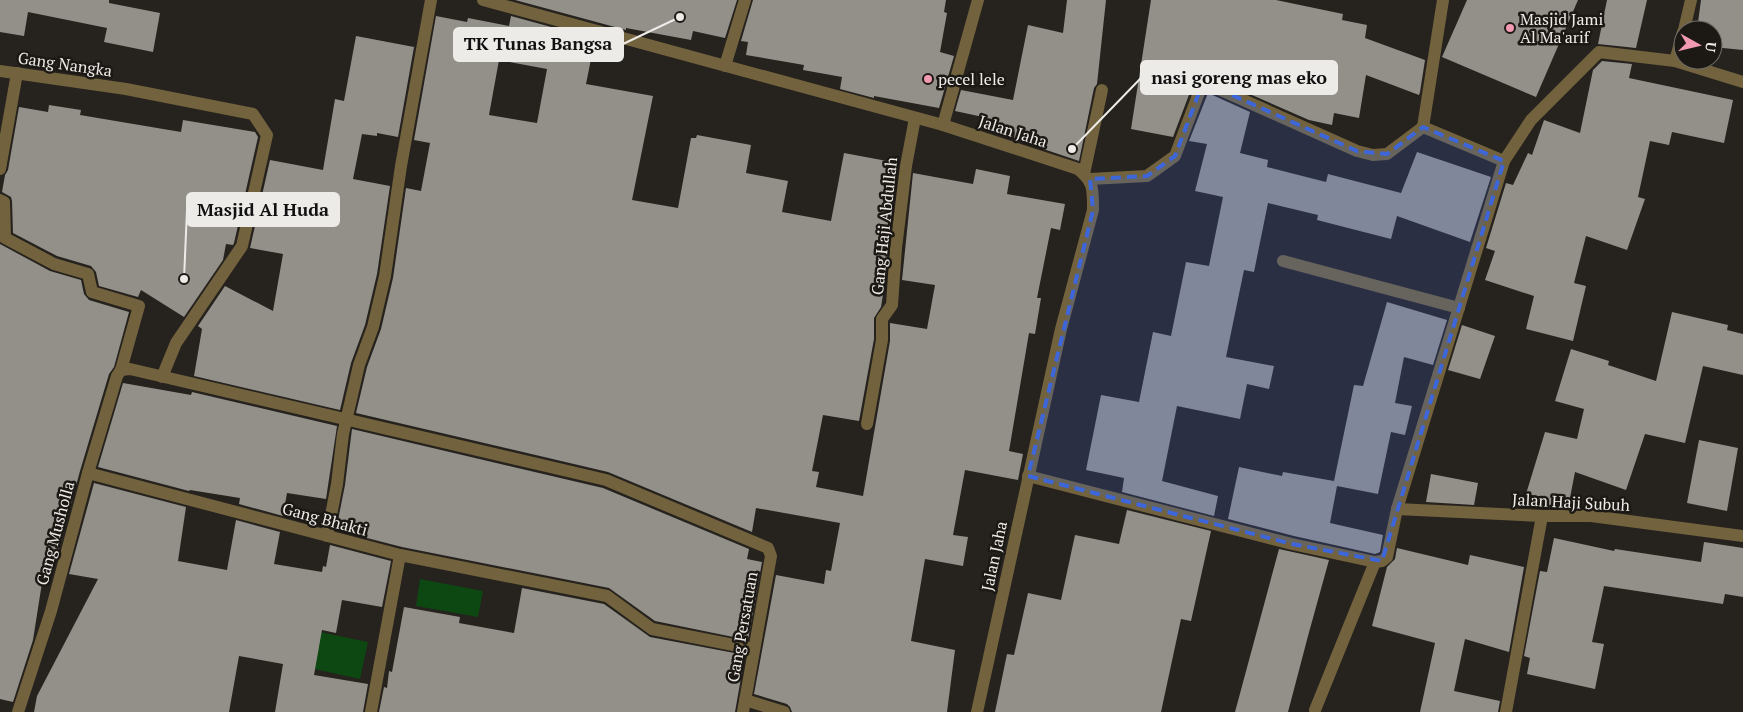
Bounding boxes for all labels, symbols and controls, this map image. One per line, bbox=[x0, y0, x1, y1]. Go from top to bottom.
place label: Masjid Jami Al Ma'arif bbox=[1520, 8, 1603, 48]
north arrow bbox=[1673, 20, 1723, 70]
marker: Masjid Jami Al Ma'arif bbox=[1504, 22, 1516, 34]
callout: TK Tunas Bangsa bbox=[454, 28, 623, 61]
text: TK Tunas Bangsa bbox=[464, 31, 612, 55]
text: U bbox=[1701, 41, 1721, 53]
street label: Gang Nangka bbox=[16, 46, 114, 82]
callout: nasi goreng mas eko bbox=[1141, 61, 1337, 94]
text: nasi goreng mas eko bbox=[1151, 65, 1327, 89]
place label: pecel lele bbox=[938, 68, 1005, 90]
marker: pecel lele bbox=[922, 73, 934, 85]
street label: Jalan Jaha bbox=[976, 110, 1050, 152]
street label: Gang Haji Abdullah bbox=[866, 155, 902, 296]
callout: Masjid Al Huda bbox=[187, 193, 339, 226]
text: Masjid Al Huda bbox=[197, 197, 329, 221]
street label: Gang Musholla bbox=[31, 479, 79, 587]
street label: Jalan Haji Subuh bbox=[1512, 488, 1631, 516]
street label: Gang Bhakti bbox=[280, 497, 370, 541]
street label: Jalan Jaha bbox=[976, 519, 1012, 593]
street label: Gang Persatuan bbox=[721, 570, 763, 684]

